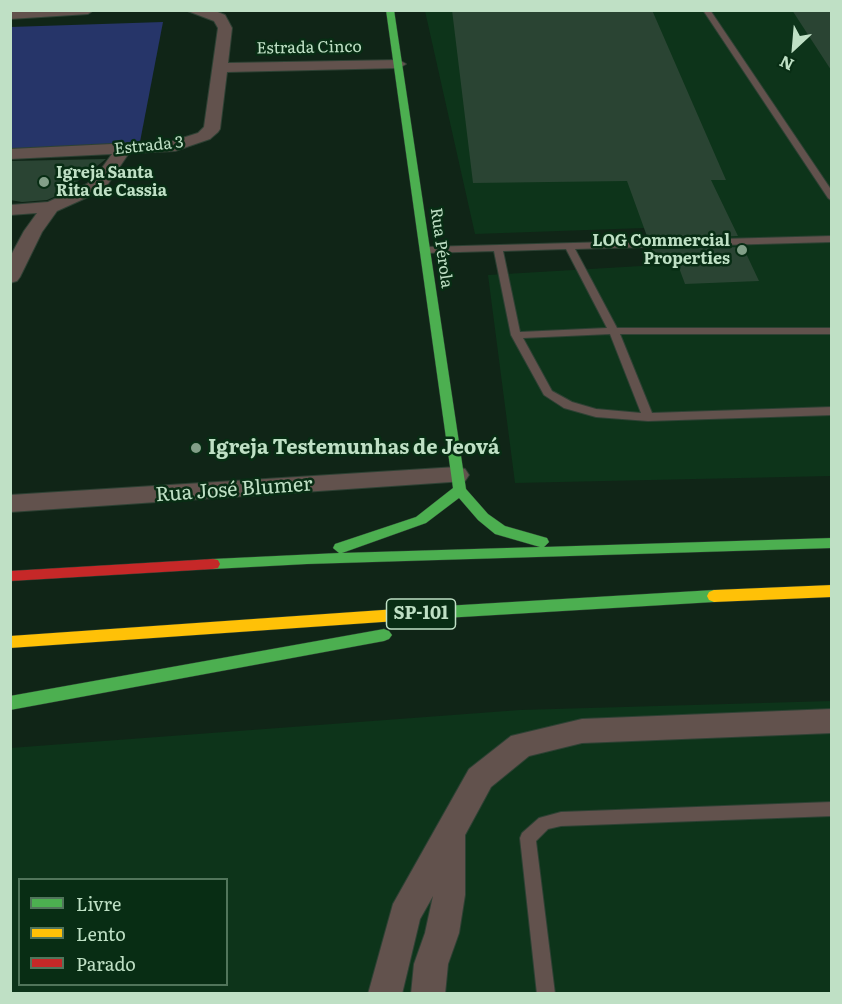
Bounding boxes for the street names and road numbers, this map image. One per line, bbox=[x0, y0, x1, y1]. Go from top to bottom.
street label: Estrada Cinco bbox=[256, 37, 362, 59]
street label: Estrada 3 bbox=[113, 133, 185, 159]
street label: Rua Pérola bbox=[426, 206, 456, 290]
street label: Rua José Blumer bbox=[155, 473, 313, 507]
road number: SP-101 bbox=[386, 599, 456, 629]

